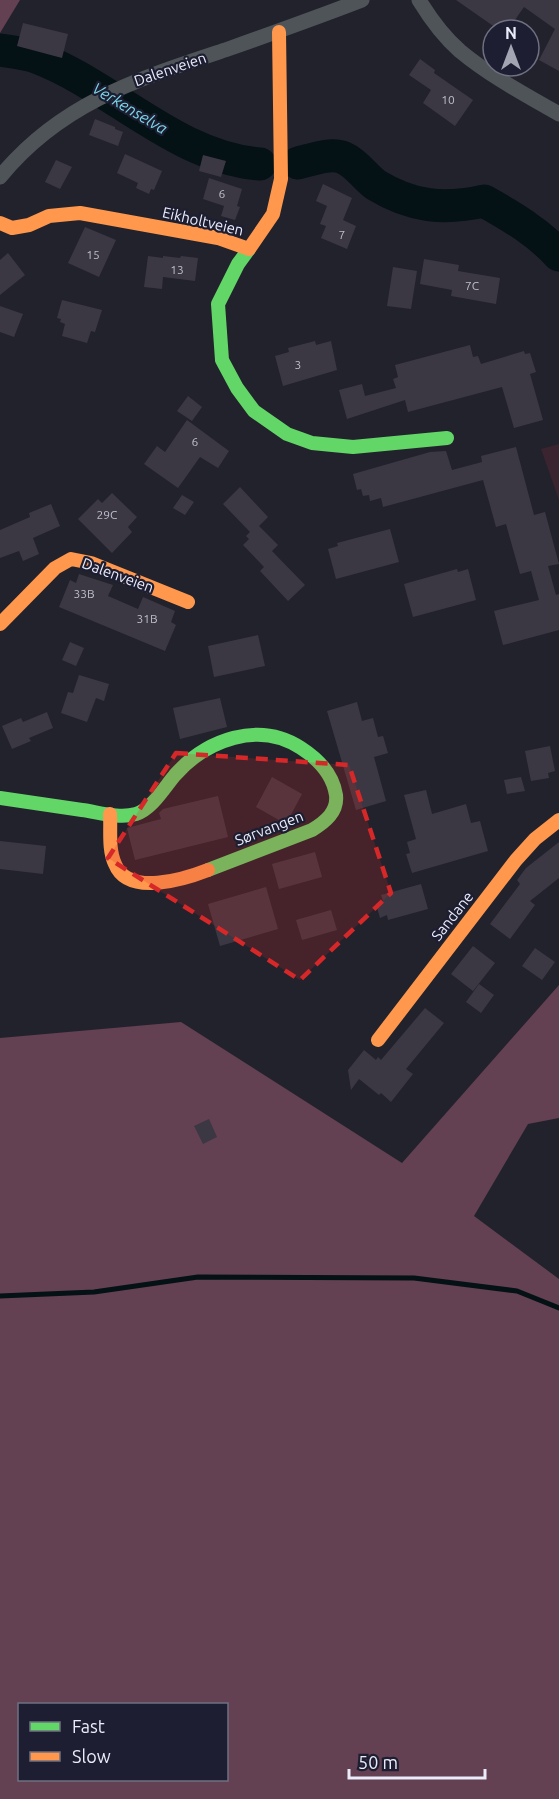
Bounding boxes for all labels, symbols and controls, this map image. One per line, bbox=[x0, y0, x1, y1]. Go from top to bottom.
north arrow bbox=[481, 18, 541, 78]
text: N bbox=[505, 24, 517, 42]
street label: Dalenveien bbox=[132, 49, 208, 89]
water label: Verkenselva bbox=[89, 79, 171, 137]
house number: 10 bbox=[441, 93, 455, 106]
house number: 6 bbox=[219, 187, 226, 200]
street label: Eikholtveien bbox=[161, 203, 245, 239]
house number: 7 bbox=[339, 228, 345, 241]
house number: 15 bbox=[86, 248, 100, 261]
house number: 13 bbox=[170, 263, 184, 276]
house number: 7C bbox=[465, 279, 480, 292]
house number: 3 bbox=[295, 358, 301, 371]
house number: 6 bbox=[192, 435, 199, 448]
house number: 29C bbox=[97, 508, 118, 521]
street label: Dalenveien bbox=[80, 554, 156, 596]
house number: 33B bbox=[73, 587, 95, 600]
house number: 31B bbox=[136, 612, 158, 625]
street label: Sørvangen bbox=[232, 807, 306, 849]
street label: Sandane bbox=[428, 888, 476, 944]
legend bbox=[18, 1703, 228, 1781]
text: Fast bbox=[72, 1716, 105, 1736]
scale bar bbox=[349, 1742, 486, 1780]
text: Slow bbox=[72, 1746, 111, 1766]
text: 50 m bbox=[358, 1752, 398, 1772]

